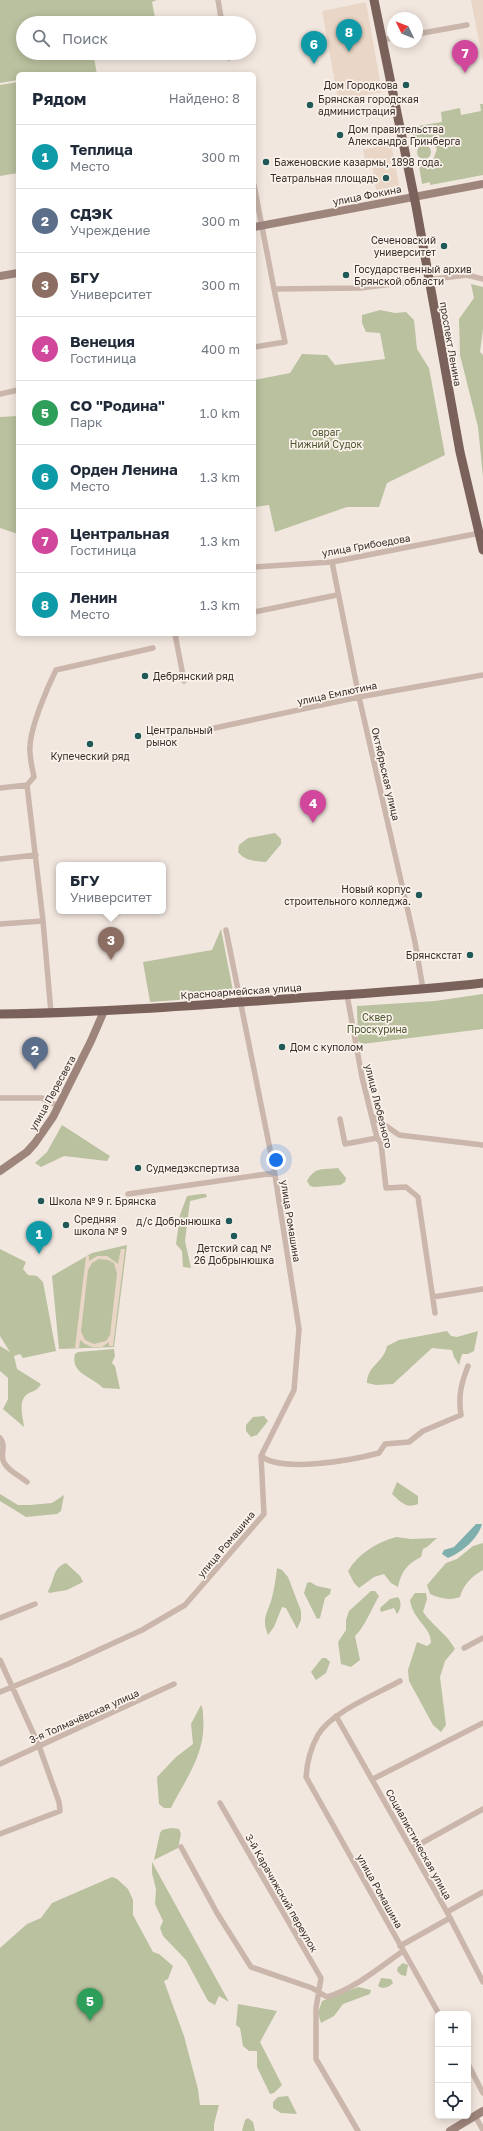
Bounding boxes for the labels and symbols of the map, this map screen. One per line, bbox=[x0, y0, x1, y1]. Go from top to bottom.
north arrow bbox=[387, 12, 423, 48]
pin: 8 bbox=[336, 19, 362, 52]
pin: 6 bbox=[301, 31, 327, 64]
pin: 7 bbox=[452, 40, 478, 73]
place label: Дом Городкова bbox=[324, 79, 398, 91]
marker: Дом Городкова bbox=[401, 80, 411, 90]
place label: Брянская городская администрация bbox=[318, 93, 419, 117]
marker: Брянская городская администрация bbox=[305, 100, 315, 110]
place label: Дом правительства Александра Гринберга bbox=[348, 123, 460, 147]
marker: Дом правительства Александра Гринберга bbox=[335, 130, 345, 140]
place label: Баженовские казармы, 1898 года. bbox=[274, 156, 442, 168]
marker: Баженовские казармы, 1898 года. bbox=[261, 157, 271, 167]
place label: Театральная площадь bbox=[270, 172, 378, 184]
marker: Театральная площадь bbox=[381, 173, 391, 183]
street label: улица Фокина bbox=[331, 182, 403, 208]
place label: Сеченовский университет bbox=[371, 234, 436, 258]
marker: Сеченовский университет bbox=[439, 241, 449, 251]
place label: Государственный архив Брянской области bbox=[354, 263, 472, 287]
marker: Государственный архив Брянской области bbox=[341, 270, 351, 280]
street label: проспект Ленина bbox=[438, 301, 464, 387]
park label: овраг Нижний Судок bbox=[290, 426, 362, 450]
street label: улица Грибоедова bbox=[321, 531, 411, 559]
place label: Дебрянский ряд bbox=[153, 670, 234, 682]
marker: Дебрянский ряд bbox=[140, 671, 150, 681]
street label: улица Емлютина bbox=[296, 679, 378, 707]
place label: Центральный рынок bbox=[146, 724, 213, 748]
street label: Октябрьская улица bbox=[369, 726, 403, 822]
marker: Центральный рынок bbox=[133, 731, 143, 741]
marker: Купеческий ряд bbox=[85, 739, 95, 749]
place label: Купеческий ряд bbox=[50, 750, 130, 762]
pin: 4 bbox=[300, 790, 326, 823]
place label: Новый корпус строительного колледжа. bbox=[284, 883, 412, 907]
marker: Новый корпус строительного колледжа. bbox=[414, 890, 424, 900]
pin: 3 bbox=[98, 927, 124, 960]
place label: Брянскстат bbox=[406, 949, 462, 961]
marker: Брянскстат bbox=[465, 950, 475, 960]
street label: Красноармейская улица bbox=[180, 981, 302, 1001]
park label: Сквер Проскурина bbox=[347, 1011, 407, 1035]
pin: 2 bbox=[22, 1037, 48, 1070]
place label: Дом с куполом bbox=[290, 1041, 363, 1053]
marker: Дом с куполом bbox=[277, 1042, 287, 1052]
street label: улица Пересвета bbox=[26, 1053, 78, 1133]
street label: улица Любезного bbox=[363, 1063, 395, 1149]
your location bbox=[266, 1150, 286, 1170]
place label: Судмедэкспертиза bbox=[146, 1162, 239, 1174]
marker: Судмедэкспертиза bbox=[133, 1163, 143, 1173]
street label: улица Ромашина bbox=[279, 1179, 303, 1263]
place label: Школа № 9 г. Брянска bbox=[49, 1195, 156, 1207]
marker: Школа № 9 г. Брянска bbox=[36, 1196, 46, 1206]
place label: Средняя школа № 9 bbox=[74, 1213, 127, 1237]
place label: д/с Добрынюшка bbox=[136, 1215, 221, 1227]
marker: д/с Добрынюшка bbox=[224, 1216, 234, 1226]
marker: Средняя школа № 9 bbox=[61, 1220, 71, 1230]
pin: 1 bbox=[26, 1221, 52, 1254]
marker: Детский сад № 26 Добрынюшка bbox=[229, 1231, 239, 1241]
place label: Детский сад № 26 Добрынюшка bbox=[194, 1242, 274, 1266]
street label: улица Ромашина bbox=[195, 1508, 257, 1580]
street label: 3-я Толмачёвская улица bbox=[27, 1686, 141, 1746]
street label: Социалистическая улица bbox=[384, 1787, 454, 1901]
street label: 3-й Карачижский переулок bbox=[243, 1832, 321, 1954]
street label: улица Ромашина bbox=[355, 1852, 405, 1930]
pin: 5 bbox=[77, 1988, 103, 2021]

